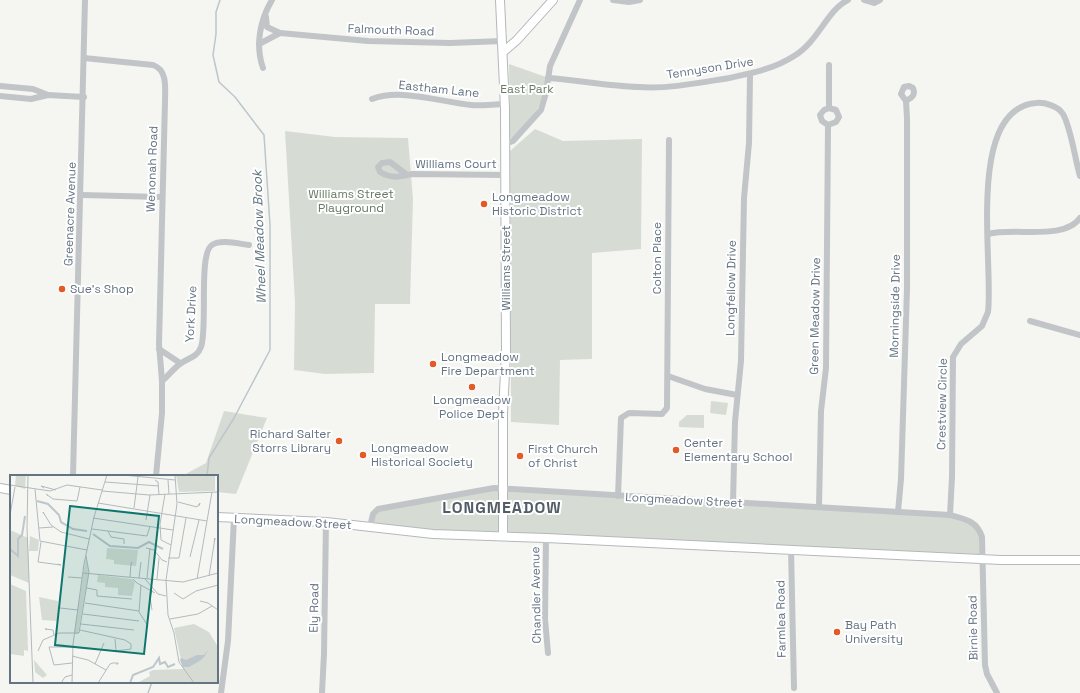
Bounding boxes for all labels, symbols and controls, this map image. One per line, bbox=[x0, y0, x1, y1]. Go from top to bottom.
street label: Falmouth Road bbox=[347, 20, 435, 40]
street label: Tennyson Drive bbox=[665, 53, 755, 83]
street label: Eastham Lane bbox=[398, 77, 480, 101]
park label: East Park bbox=[500, 81, 554, 97]
street label: Wenonah Road bbox=[142, 126, 162, 212]
street label: Williams Court bbox=[415, 156, 497, 172]
street label: Greenacre Avenue bbox=[60, 162, 80, 266]
water label: Wheel Meadow Brook bbox=[248, 168, 270, 304]
park label: Williams Street Playground bbox=[308, 186, 394, 216]
place label: Longmeadow Historic District bbox=[492, 189, 582, 219]
marker: Longmeadow Historic District bbox=[479, 199, 489, 209]
street label: Colton Place bbox=[649, 222, 665, 294]
street label: Williams Street bbox=[498, 225, 514, 311]
street label: Longfellow Drive bbox=[722, 240, 740, 336]
street label: Morningside Drive bbox=[886, 254, 904, 358]
street label: Green Meadow Drive bbox=[806, 257, 824, 375]
place label: Sue's Shop bbox=[70, 281, 134, 297]
marker: Sue's Shop bbox=[57, 284, 67, 294]
street label: York Drive bbox=[182, 285, 200, 343]
place label: Longmeadow Fire Department bbox=[441, 349, 535, 379]
street label: Crestview Circle bbox=[933, 358, 951, 450]
marker: Longmeadow Fire Department bbox=[428, 359, 438, 369]
marker: Longmeadow Police Dept bbox=[467, 382, 477, 392]
place label: Longmeadow Police Dept bbox=[433, 392, 511, 422]
place label: Richard Salter Storrs Library bbox=[250, 426, 331, 456]
place label: Center Elementary School bbox=[684, 435, 792, 465]
marker: Richard Salter Storrs Library bbox=[334, 436, 344, 446]
place label: Longmeadow Historical Society bbox=[371, 440, 473, 470]
place label: First Church of Christ bbox=[528, 441, 598, 471]
marker: Center Elementary School bbox=[671, 445, 681, 455]
marker: Longmeadow Historical Society bbox=[358, 450, 368, 460]
marker: First Church of Christ bbox=[515, 451, 525, 461]
inset map bbox=[10, 475, 218, 683]
street label: Longmeadow Street bbox=[625, 489, 743, 511]
district label: LONGMEADOW bbox=[442, 497, 562, 518]
street label: Longmeadow Street bbox=[234, 511, 352, 533]
street label: Chandler Avenue bbox=[527, 546, 545, 644]
street label: Farmlea Road bbox=[772, 580, 790, 658]
street label: Ely Road bbox=[306, 583, 322, 633]
street label: Birnie Road bbox=[964, 595, 982, 661]
place label: Bay Path University bbox=[845, 617, 903, 647]
marker: Bay Path University bbox=[832, 627, 842, 637]

